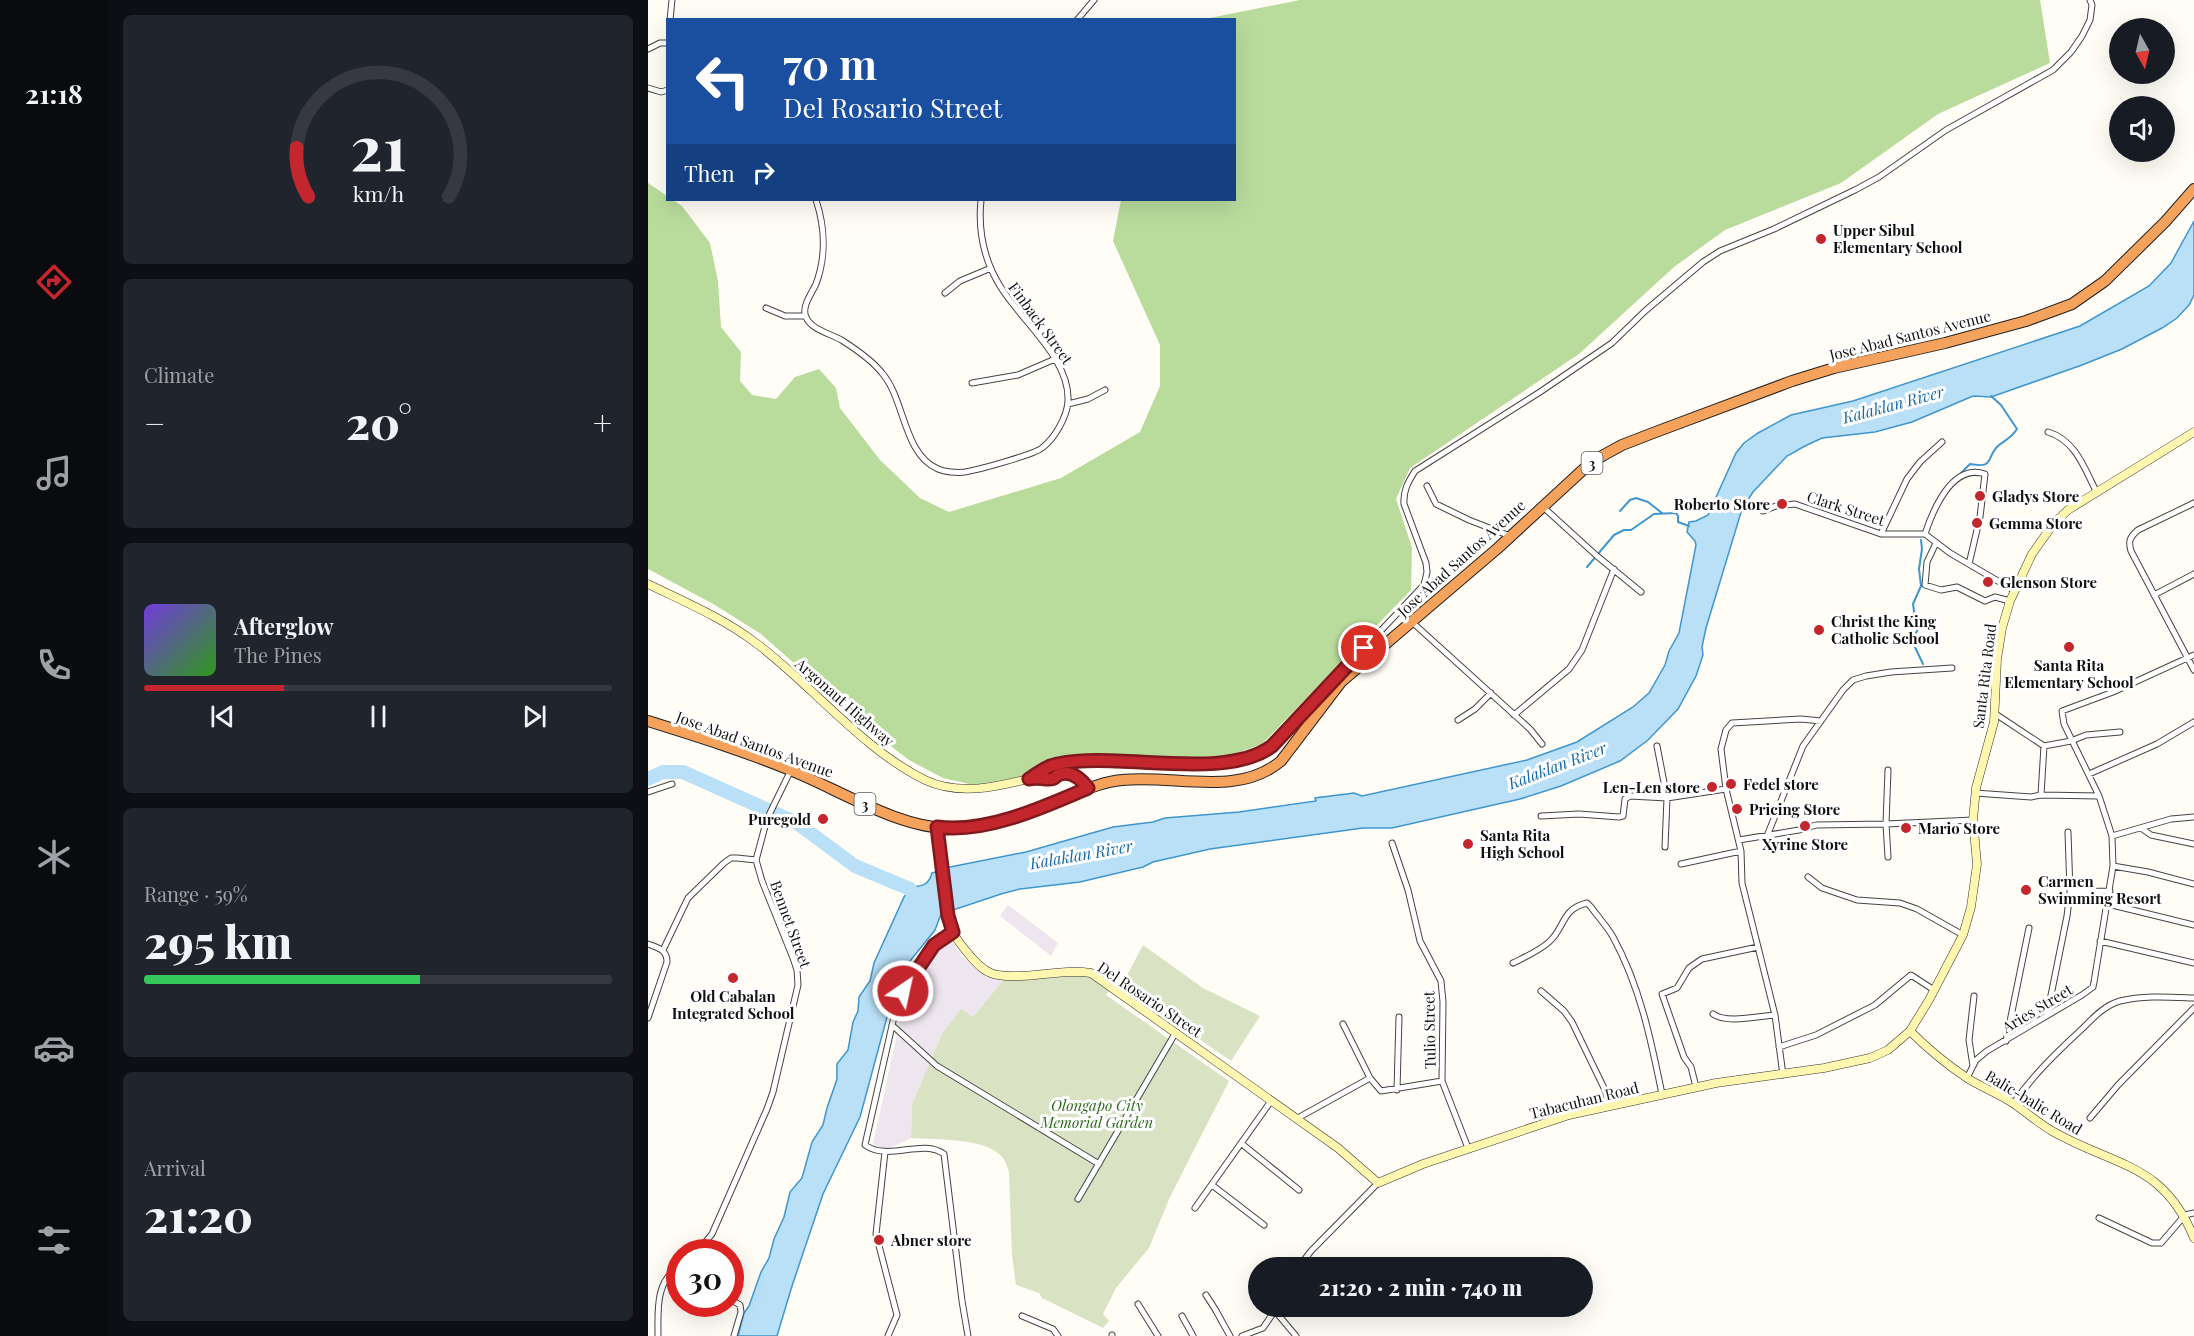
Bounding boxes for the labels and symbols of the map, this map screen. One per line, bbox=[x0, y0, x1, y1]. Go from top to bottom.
north arrow bbox=[2109, 18, 2175, 84]
place label: Upper Sibul Elementary School bbox=[1833, 220, 1963, 257]
marker: Upper Sibul Elementary School bbox=[1814, 232, 1828, 246]
street label: Finback Street bbox=[1004, 278, 1078, 369]
street label: Jose Abad Santos Avenue bbox=[1826, 305, 1993, 365]
water label: Kalaklan River bbox=[1839, 380, 1947, 428]
road number: 3 bbox=[1582, 452, 1602, 474]
street label: Clark Street bbox=[1805, 486, 1888, 530]
place label: Gladys Store bbox=[1992, 486, 2080, 506]
marker: Gladys Store bbox=[1973, 489, 1987, 503]
place label: Roberto Store bbox=[1674, 494, 1770, 514]
street label: Jose Abad Santos Avenue bbox=[1392, 495, 1529, 622]
marker: Roberto Store bbox=[1775, 497, 1789, 511]
place label: Gemma Store bbox=[1989, 513, 2083, 533]
marker: Gemma Store bbox=[1970, 516, 1984, 530]
place label: Glenson Store bbox=[2000, 572, 2098, 592]
marker: Glenson Store bbox=[1981, 575, 1995, 589]
place label: Christ the King Catholic School bbox=[1831, 611, 1940, 648]
pin bbox=[1338, 622, 1389, 673]
street label: Santa Rita Road bbox=[1968, 622, 2000, 730]
marker: Christ the King Catholic School bbox=[1812, 623, 1826, 637]
marker: Santa Rita Elementary School bbox=[2062, 640, 2076, 654]
street label: Argonaut Highway bbox=[791, 653, 899, 751]
place label: Santa Rita Elementary School bbox=[2004, 655, 2134, 692]
street label: Jose Abad Santos Avenue bbox=[673, 706, 836, 782]
water label: Kalaklan River bbox=[1504, 736, 1610, 794]
place label: Fedel store bbox=[1743, 774, 1819, 794]
place label: Len-Len store bbox=[1603, 777, 1700, 797]
marker: Fedel store bbox=[1724, 777, 1738, 791]
marker: Len-Len store bbox=[1705, 780, 1719, 794]
road number: 3 bbox=[854, 793, 876, 815]
place label: Pricing Store bbox=[1749, 799, 1841, 819]
marker: Pricing Store bbox=[1730, 802, 1744, 816]
place label: Puregold bbox=[748, 809, 811, 829]
marker: Puregold bbox=[816, 812, 830, 826]
place label: Mario Store bbox=[1918, 818, 2001, 838]
marker: Xyrine Store bbox=[1798, 819, 1812, 833]
marker: Mario Store bbox=[1899, 821, 1913, 835]
place label: Santa Rita High School bbox=[1480, 825, 1565, 862]
water label: Kalaklan River bbox=[1027, 834, 1135, 874]
place label: Xyrine Store bbox=[1762, 834, 1849, 854]
marker: Santa Rita High School bbox=[1461, 837, 1475, 851]
place label: Carmen Swimming Resort bbox=[2038, 871, 2162, 908]
street label: Bennet Street bbox=[766, 878, 816, 971]
marker: Carmen Swimming Resort bbox=[2019, 883, 2033, 897]
street label: Del Rosario Street bbox=[1094, 957, 1207, 1042]
position arrow bbox=[871, 959, 935, 1023]
marker: Old Cabalan Integrated School bbox=[726, 971, 740, 985]
street label: Aries Street bbox=[1997, 979, 2077, 1037]
place label: Old Cabalan Integrated School bbox=[672, 986, 795, 1023]
street label: Tulio Street bbox=[1418, 990, 1440, 1069]
street label: Balic-balic Road bbox=[1982, 1065, 2086, 1139]
street label: Tabacuhan Road bbox=[1527, 1077, 1641, 1123]
park label: Olongapo City Memorial Garden bbox=[1040, 1095, 1153, 1132]
place label: Abner store bbox=[890, 1230, 972, 1250]
marker: Abner store bbox=[872, 1233, 886, 1247]
speed limit sign: 30 bbox=[666, 1239, 744, 1317]

